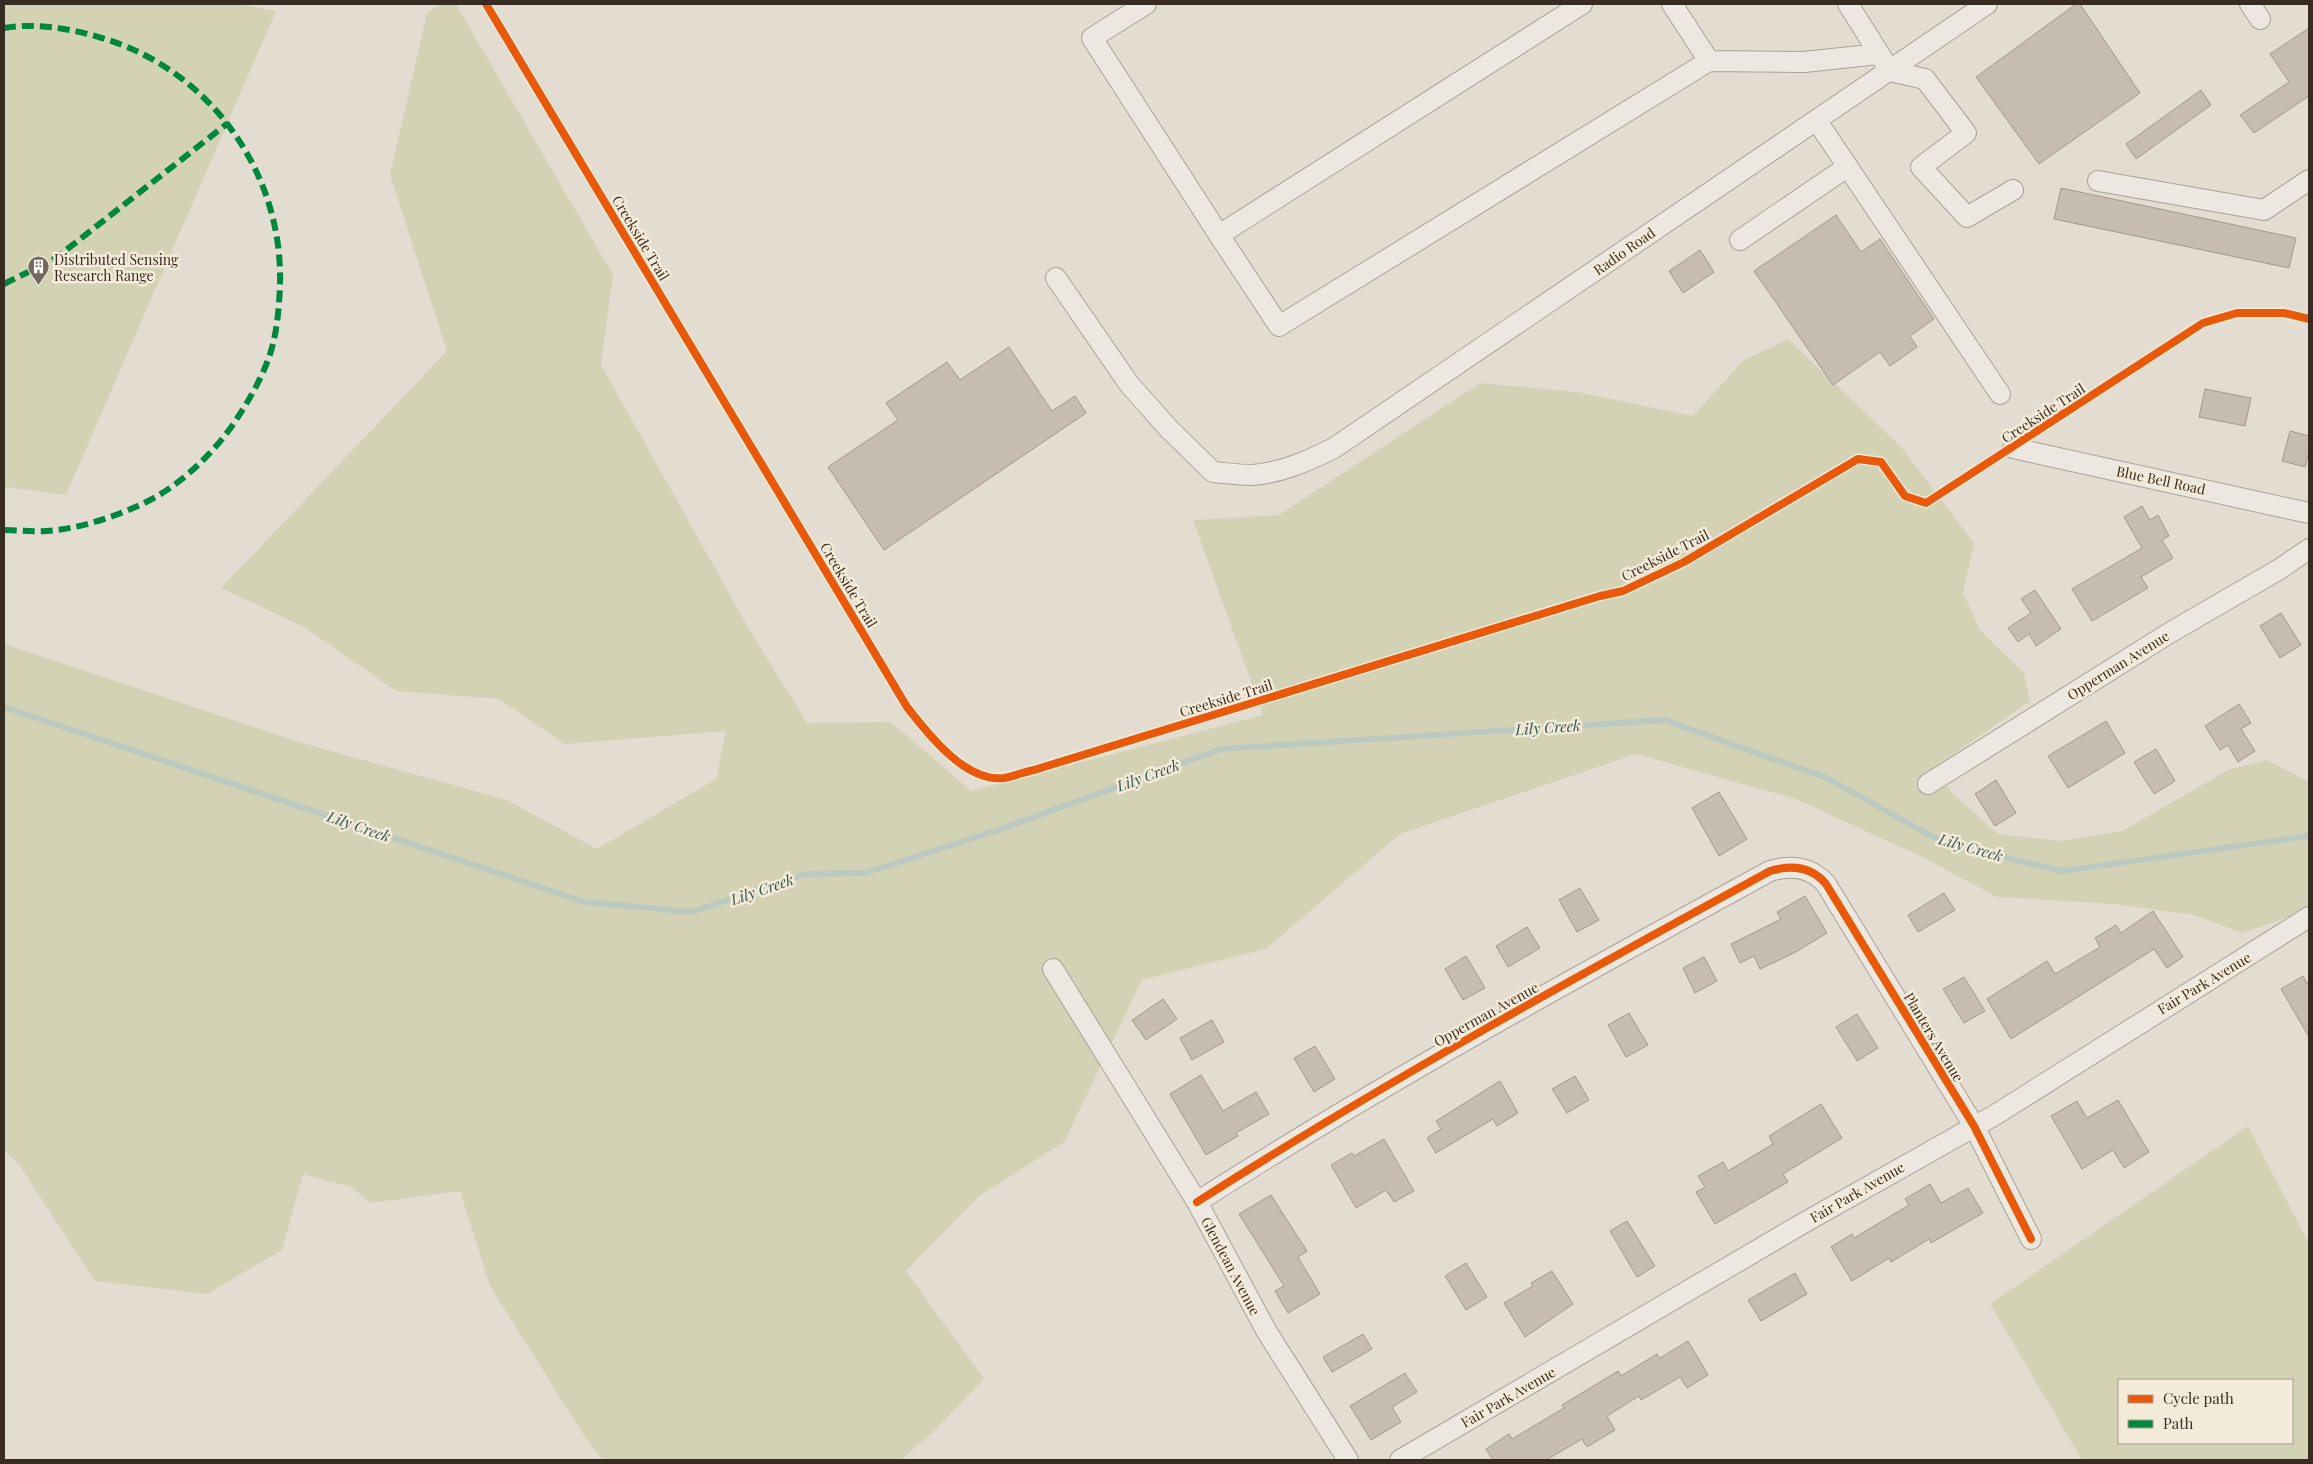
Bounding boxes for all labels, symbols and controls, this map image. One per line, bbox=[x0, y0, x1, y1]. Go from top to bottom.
street label: Creekside Trail bbox=[608, 192, 674, 284]
street label: Radio Road bbox=[1589, 223, 1659, 279]
place label: Distributed Sensing Research Range bbox=[54, 250, 179, 285]
building icon: Distributed Sensing Research Range bbox=[26, 255, 50, 286]
street label: Creekside Trail bbox=[1997, 379, 2089, 447]
street label: Blue Bell Road bbox=[2115, 461, 2207, 499]
street label: Creekside Trail bbox=[1618, 525, 1712, 585]
street label: Creekside Trail bbox=[816, 539, 882, 631]
street label: Opperman Avenue bbox=[2063, 626, 2173, 704]
street label: Creekside Trail bbox=[1177, 675, 1275, 721]
water label: Lily Creek bbox=[1514, 715, 1582, 739]
water label: Lily Creek bbox=[1113, 754, 1182, 796]
water label: Lily Creek bbox=[324, 806, 393, 846]
water label: Lily Creek bbox=[1936, 828, 2005, 866]
water label: Lily Creek bbox=[727, 869, 796, 909]
street label: Fair Park Avenue bbox=[2154, 948, 2254, 1018]
street label: Opperman Avenue bbox=[1430, 977, 1542, 1051]
street label: Planters Avenue bbox=[1900, 989, 1968, 1085]
street label: Fair Park Avenue bbox=[1806, 1157, 1908, 1227]
street label: Glendean Avenue bbox=[1197, 1213, 1265, 1319]
street label: Fair Park Avenue bbox=[1457, 1362, 1559, 1432]
legend bbox=[2118, 1379, 2293, 1444]
text: Cycle path bbox=[2163, 1388, 2234, 1408]
text: Path bbox=[2163, 1413, 2193, 1433]

